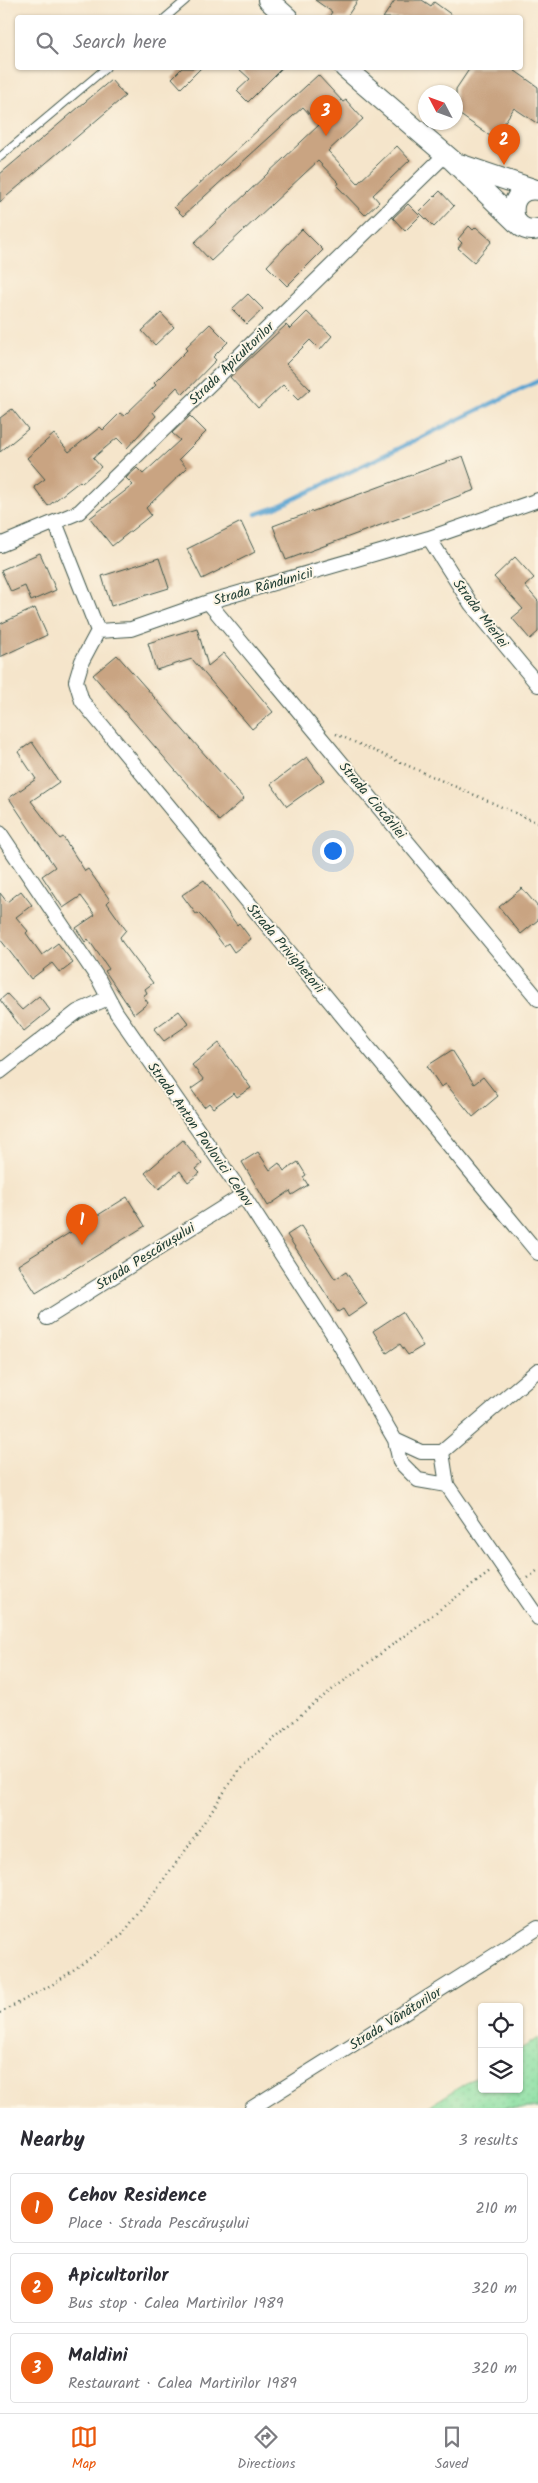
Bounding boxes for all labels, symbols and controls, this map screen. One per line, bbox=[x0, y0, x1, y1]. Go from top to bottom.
search box bbox=[15, 15, 523, 70]
text: Search here bbox=[73, 28, 167, 58]
icon: search bbox=[33, 29, 61, 57]
north arrow bbox=[418, 85, 463, 130]
pin: 3 bbox=[310, 95, 342, 136]
pin: 2 bbox=[488, 124, 520, 165]
street label: Strada Apicultorilor bbox=[184, 316, 281, 411]
street label: Strada Rândunicii bbox=[211, 562, 316, 612]
street label: Strada Mierlei bbox=[447, 574, 514, 653]
street label: Strada Ciocârliei bbox=[333, 757, 412, 845]
your location bbox=[320, 838, 346, 864]
street label: Strada Privighetorii bbox=[241, 899, 330, 999]
street label: Strada Anton Pavlovici Cehov bbox=[142, 1058, 259, 1212]
pin: 1 bbox=[66, 1204, 98, 1245]
street label: Strada Pescărușului bbox=[92, 1217, 200, 1296]
street label: Strada Vânătorilor bbox=[345, 1981, 447, 2056]
map controls bbox=[478, 2003, 523, 2093]
button: locate bbox=[478, 2003, 523, 2048]
button: layers bbox=[478, 2048, 523, 2093]
text: Nearby bbox=[20, 2124, 85, 2157]
text: 3 results bbox=[459, 2128, 518, 2153]
text: Cehov Residence bbox=[68, 2181, 207, 2211]
text: 1 bbox=[35, 2196, 39, 2221]
text: 210 m bbox=[476, 2196, 517, 2221]
text: Place · Strada Pescărușului bbox=[68, 2211, 249, 2236]
text: Apicultorilor bbox=[68, 2261, 168, 2291]
text: 2 bbox=[32, 2276, 42, 2301]
text: 320 m bbox=[471, 2276, 517, 2301]
text: Bus stop · Calea Martirilor 1989 bbox=[68, 2291, 283, 2316]
text: Maldini bbox=[68, 2341, 128, 2371]
text: 3 bbox=[33, 2356, 41, 2381]
text: 320 m bbox=[471, 2356, 517, 2381]
text: Restaurant · Calea Martirilor 1989 bbox=[68, 2371, 297, 2396]
tab: Map bbox=[70, 2423, 98, 2475]
tab: Directions bbox=[237, 2423, 295, 2475]
tab: Saved bbox=[435, 2423, 468, 2475]

